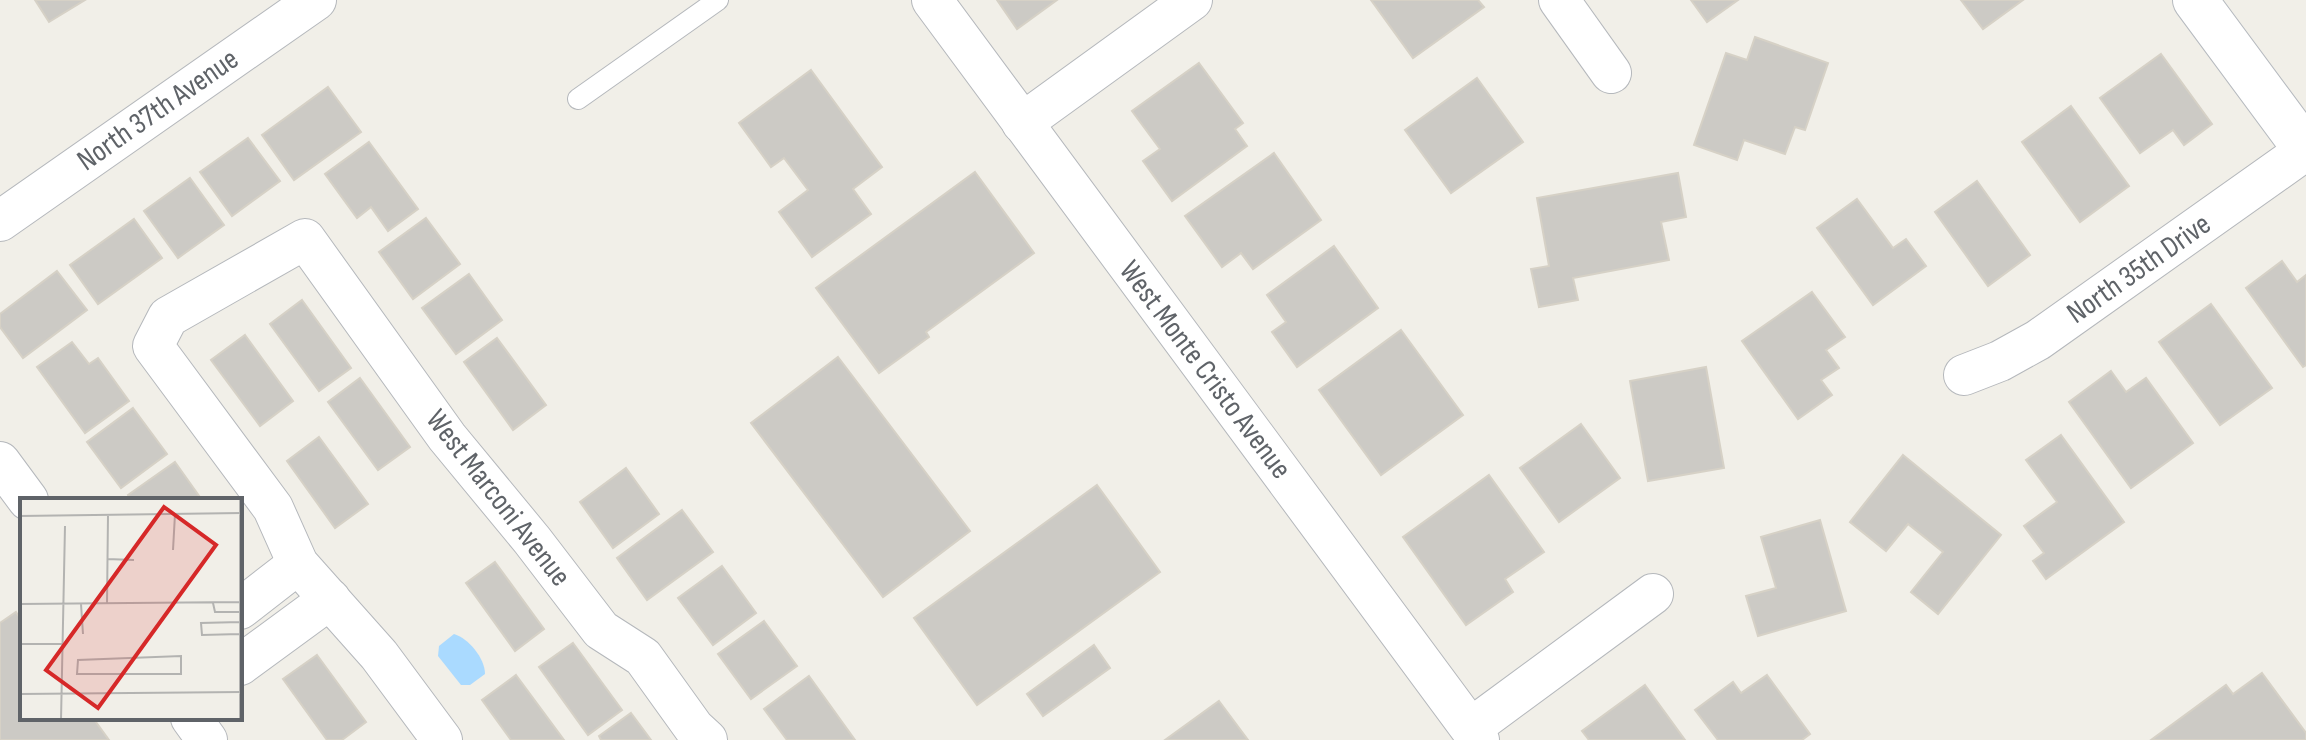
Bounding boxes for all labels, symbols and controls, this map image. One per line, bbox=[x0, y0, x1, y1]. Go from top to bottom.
street label: North 37th Avenue bbox=[70, 41, 246, 179]
street label: North 35th Drive bbox=[2060, 206, 2218, 332]
street label: West Monte Cristo Avenue bbox=[1111, 254, 1299, 486]
street label: West Marconi Avenue bbox=[418, 403, 578, 593]
inset map bbox=[20, 498, 242, 720]

